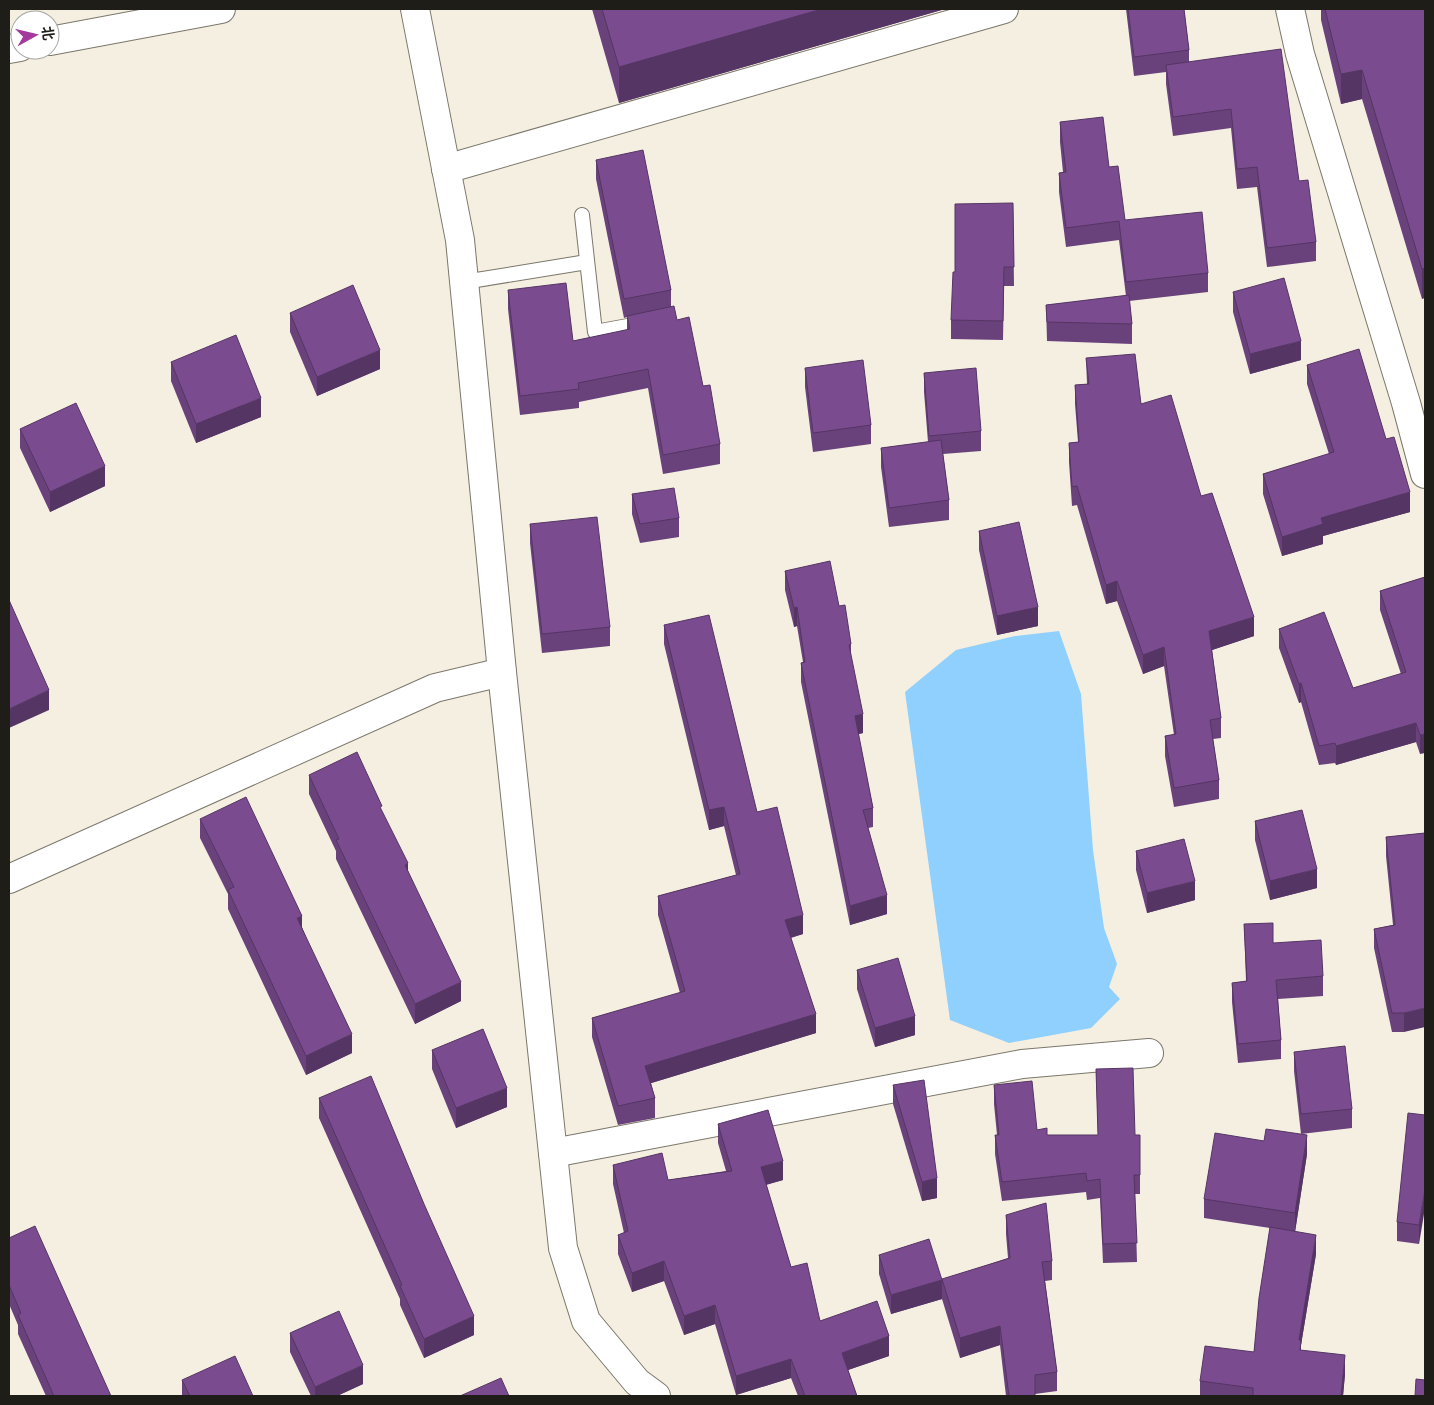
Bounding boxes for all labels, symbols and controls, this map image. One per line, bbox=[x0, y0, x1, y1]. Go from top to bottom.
north arrow bbox=[10, 10, 60, 60]
text: 北 bbox=[38, 25, 59, 41]

